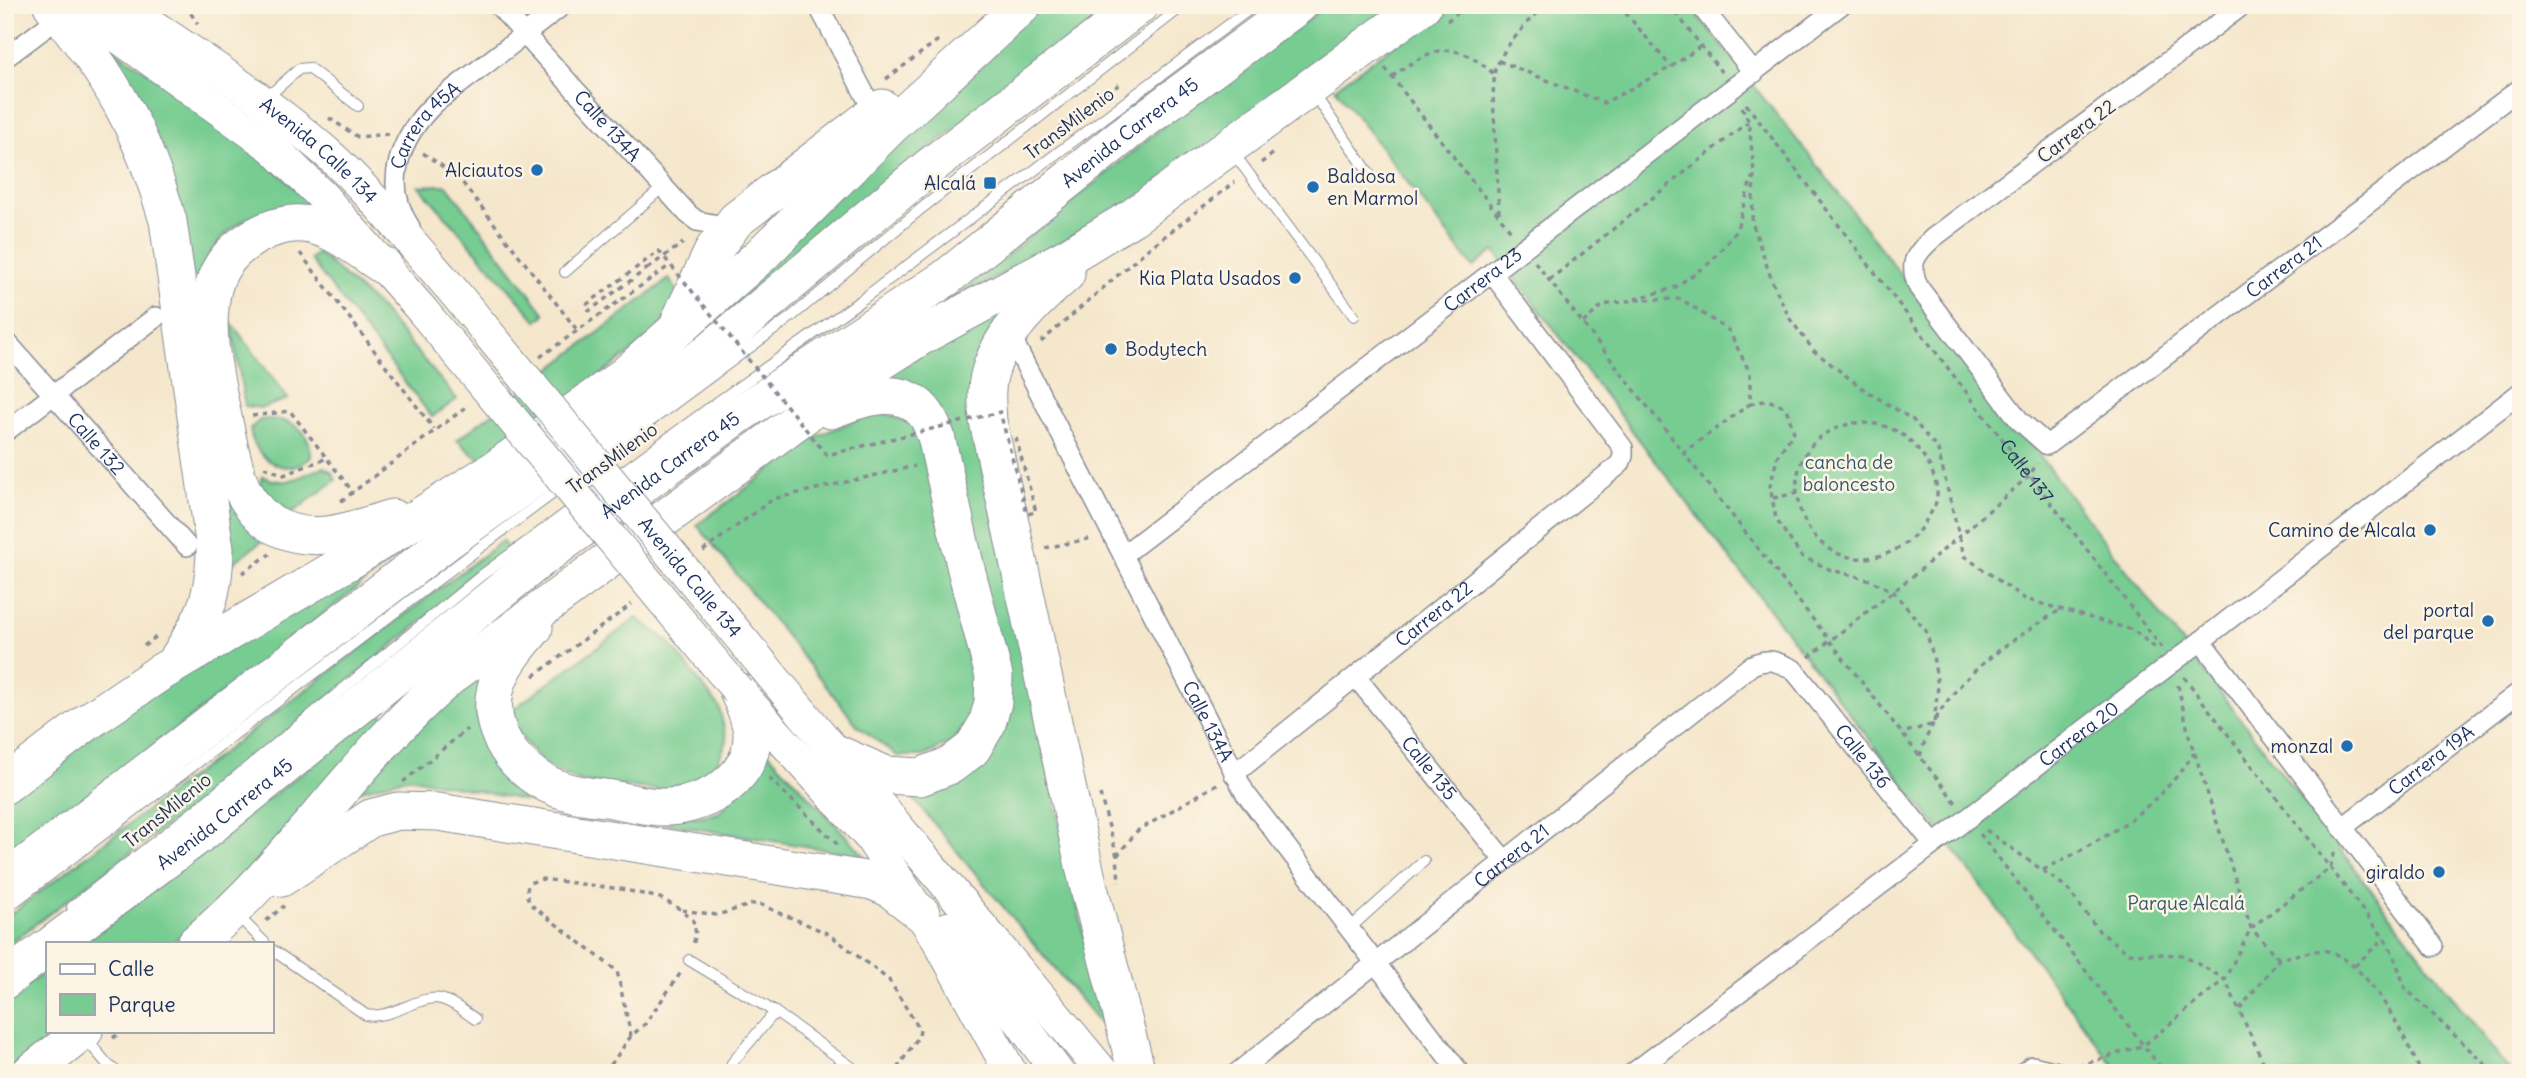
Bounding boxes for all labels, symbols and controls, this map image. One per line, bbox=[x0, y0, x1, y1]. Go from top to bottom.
street label: Avenida Carrera 45 bbox=[1056, 72, 1203, 193]
street label: Carrera 45A bbox=[385, 76, 465, 171]
street label: TransMilenio bbox=[1019, 81, 1119, 165]
street label: Calle 134A bbox=[569, 85, 646, 166]
street label: Avenida Calle 134 bbox=[255, 92, 383, 208]
street label: Carrera 22 bbox=[2032, 94, 2120, 168]
place label: Alciautos bbox=[445, 158, 523, 182]
marker: Alciautos bbox=[529, 162, 545, 178]
place label: Baldosa en Marmol bbox=[1327, 164, 1418, 210]
place label: Alcalá bbox=[924, 171, 976, 195]
marker: Alcalá bbox=[982, 175, 998, 191]
marker: Baldosa en Marmol bbox=[1305, 179, 1321, 195]
street label: Carrera 21 bbox=[2241, 230, 2327, 303]
street label: Carrera 23 bbox=[1439, 242, 1527, 317]
place label: Kia Plata Usados bbox=[1139, 266, 1281, 290]
marker: Kia Plata Usados bbox=[1287, 270, 1303, 286]
place label: Bodytech bbox=[1125, 337, 1207, 361]
marker: Bodytech bbox=[1103, 341, 1119, 357]
street label: Avenida Carrera 45 bbox=[595, 406, 744, 524]
street label: Calle 132 bbox=[62, 407, 130, 480]
street label: TransMilenio bbox=[562, 417, 662, 499]
street label: Calle 137 bbox=[1995, 434, 2059, 508]
park label: cancha de baloncesto bbox=[1803, 450, 1895, 496]
street label: Avenida Calle 134 bbox=[633, 512, 747, 642]
place label: Camino de Alcala bbox=[2268, 518, 2416, 542]
marker: Camino de Alcala bbox=[2422, 522, 2438, 538]
street label: Carrera 22 bbox=[1390, 575, 1477, 652]
place label: portal del parque bbox=[2383, 598, 2474, 644]
marker: portal del parque bbox=[2480, 613, 2496, 629]
street label: Calle 134A bbox=[1177, 676, 1239, 766]
street label: Carrera 20 bbox=[2034, 696, 2124, 772]
street label: Calle 136 bbox=[1830, 719, 1896, 793]
street label: Carrera 19A bbox=[2383, 719, 2479, 800]
street label: Calle 135 bbox=[1396, 731, 1463, 805]
place label: monzal bbox=[2271, 734, 2333, 758]
marker: monzal bbox=[2339, 738, 2355, 754]
street label: Avenida Carrera 45 bbox=[152, 753, 297, 875]
street label: TransMilenio bbox=[118, 767, 216, 853]
street label: Carrera 21 bbox=[1469, 819, 1554, 893]
place label: giraldo bbox=[2366, 860, 2425, 884]
marker: giraldo bbox=[2431, 864, 2447, 880]
park label: Parque Alcalá bbox=[2127, 891, 2245, 915]
legend bbox=[46, 942, 273, 1032]
text: Calle bbox=[108, 955, 154, 982]
text: Parque bbox=[108, 991, 176, 1018]

